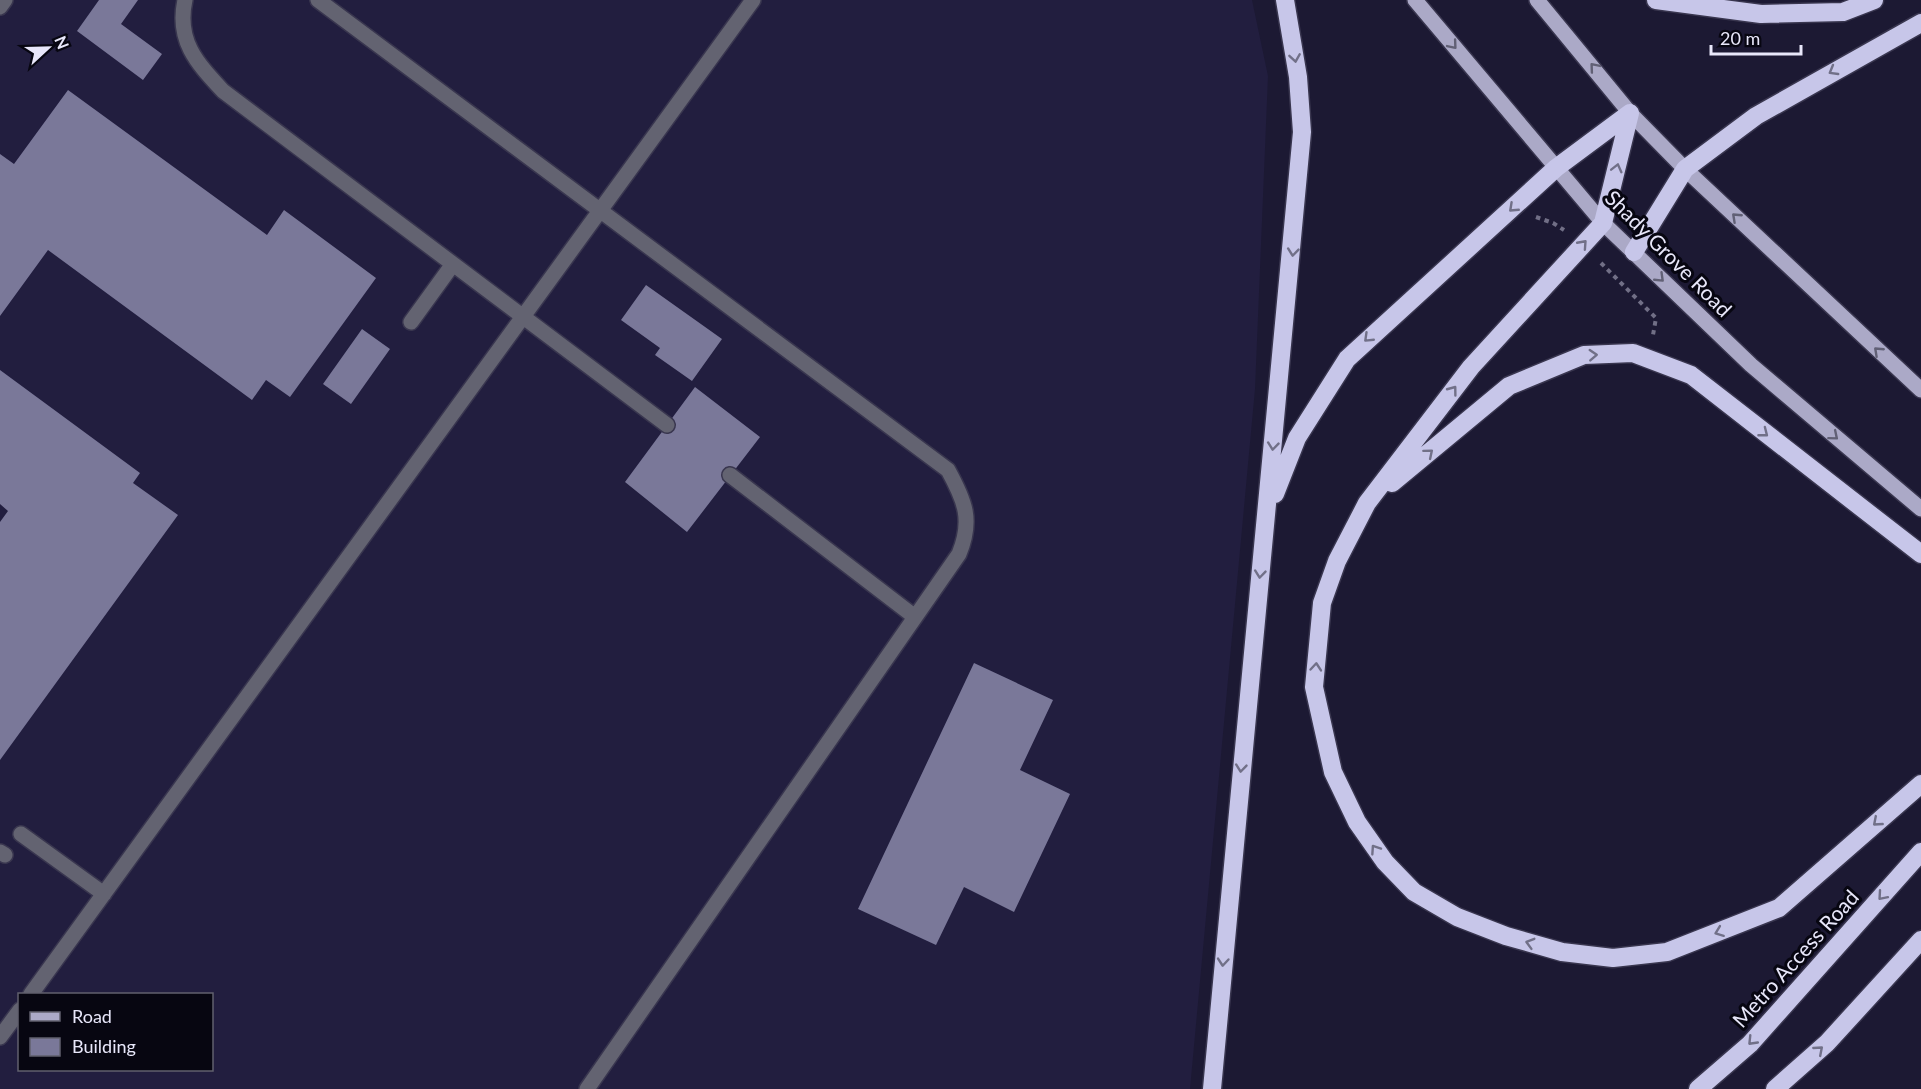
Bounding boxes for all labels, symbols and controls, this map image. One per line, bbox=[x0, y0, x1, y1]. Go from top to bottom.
north arrow bbox=[18, 18, 78, 78]
scale bar bbox=[1711, 18, 1801, 56]
text: 20 m bbox=[1720, 27, 1760, 49]
text: N bbox=[51, 33, 73, 51]
one-way arrow bbox=[1446, 38, 1457, 49]
one-way arrow bbox=[1289, 53, 1301, 62]
one-way arrow bbox=[1590, 63, 1601, 74]
one-way arrow bbox=[1829, 64, 1839, 76]
one-way arrow bbox=[1609, 163, 1622, 173]
street label: Shady Grove Road bbox=[1601, 185, 1737, 321]
one-way arrow bbox=[1509, 200, 1520, 211]
one-way arrow bbox=[1732, 214, 1743, 225]
one-way arrow bbox=[1576, 240, 1587, 251]
one-way arrow bbox=[1287, 247, 1300, 256]
one-way arrow bbox=[1652, 270, 1663, 281]
one-way arrow bbox=[1365, 331, 1376, 342]
one-way arrow bbox=[1874, 347, 1885, 358]
one-way arrow bbox=[1589, 348, 1598, 361]
one-way arrow bbox=[1446, 385, 1457, 396]
one-way arrow bbox=[1758, 425, 1769, 436]
one-way arrow bbox=[1827, 428, 1838, 439]
one-way arrow bbox=[1267, 441, 1280, 450]
one-way arrow bbox=[1422, 449, 1433, 460]
one-way arrow bbox=[1254, 569, 1267, 578]
one-way arrow bbox=[1309, 662, 1322, 671]
one-way arrow bbox=[1235, 763, 1248, 772]
one-way arrow bbox=[1873, 815, 1884, 826]
one-way arrow bbox=[1371, 844, 1382, 855]
street label: Metro Access Road bbox=[1727, 884, 1863, 1032]
one-way arrow bbox=[1879, 889, 1890, 900]
one-way arrow bbox=[1714, 924, 1725, 937]
one-way arrow bbox=[1525, 938, 1535, 950]
one-way arrow bbox=[1217, 958, 1230, 967]
legend bbox=[18, 993, 213, 1071]
text: Road bbox=[72, 1005, 112, 1027]
one-way arrow bbox=[1749, 1034, 1760, 1045]
text: Building bbox=[72, 1035, 136, 1057]
one-way arrow bbox=[1812, 1046, 1823, 1057]

